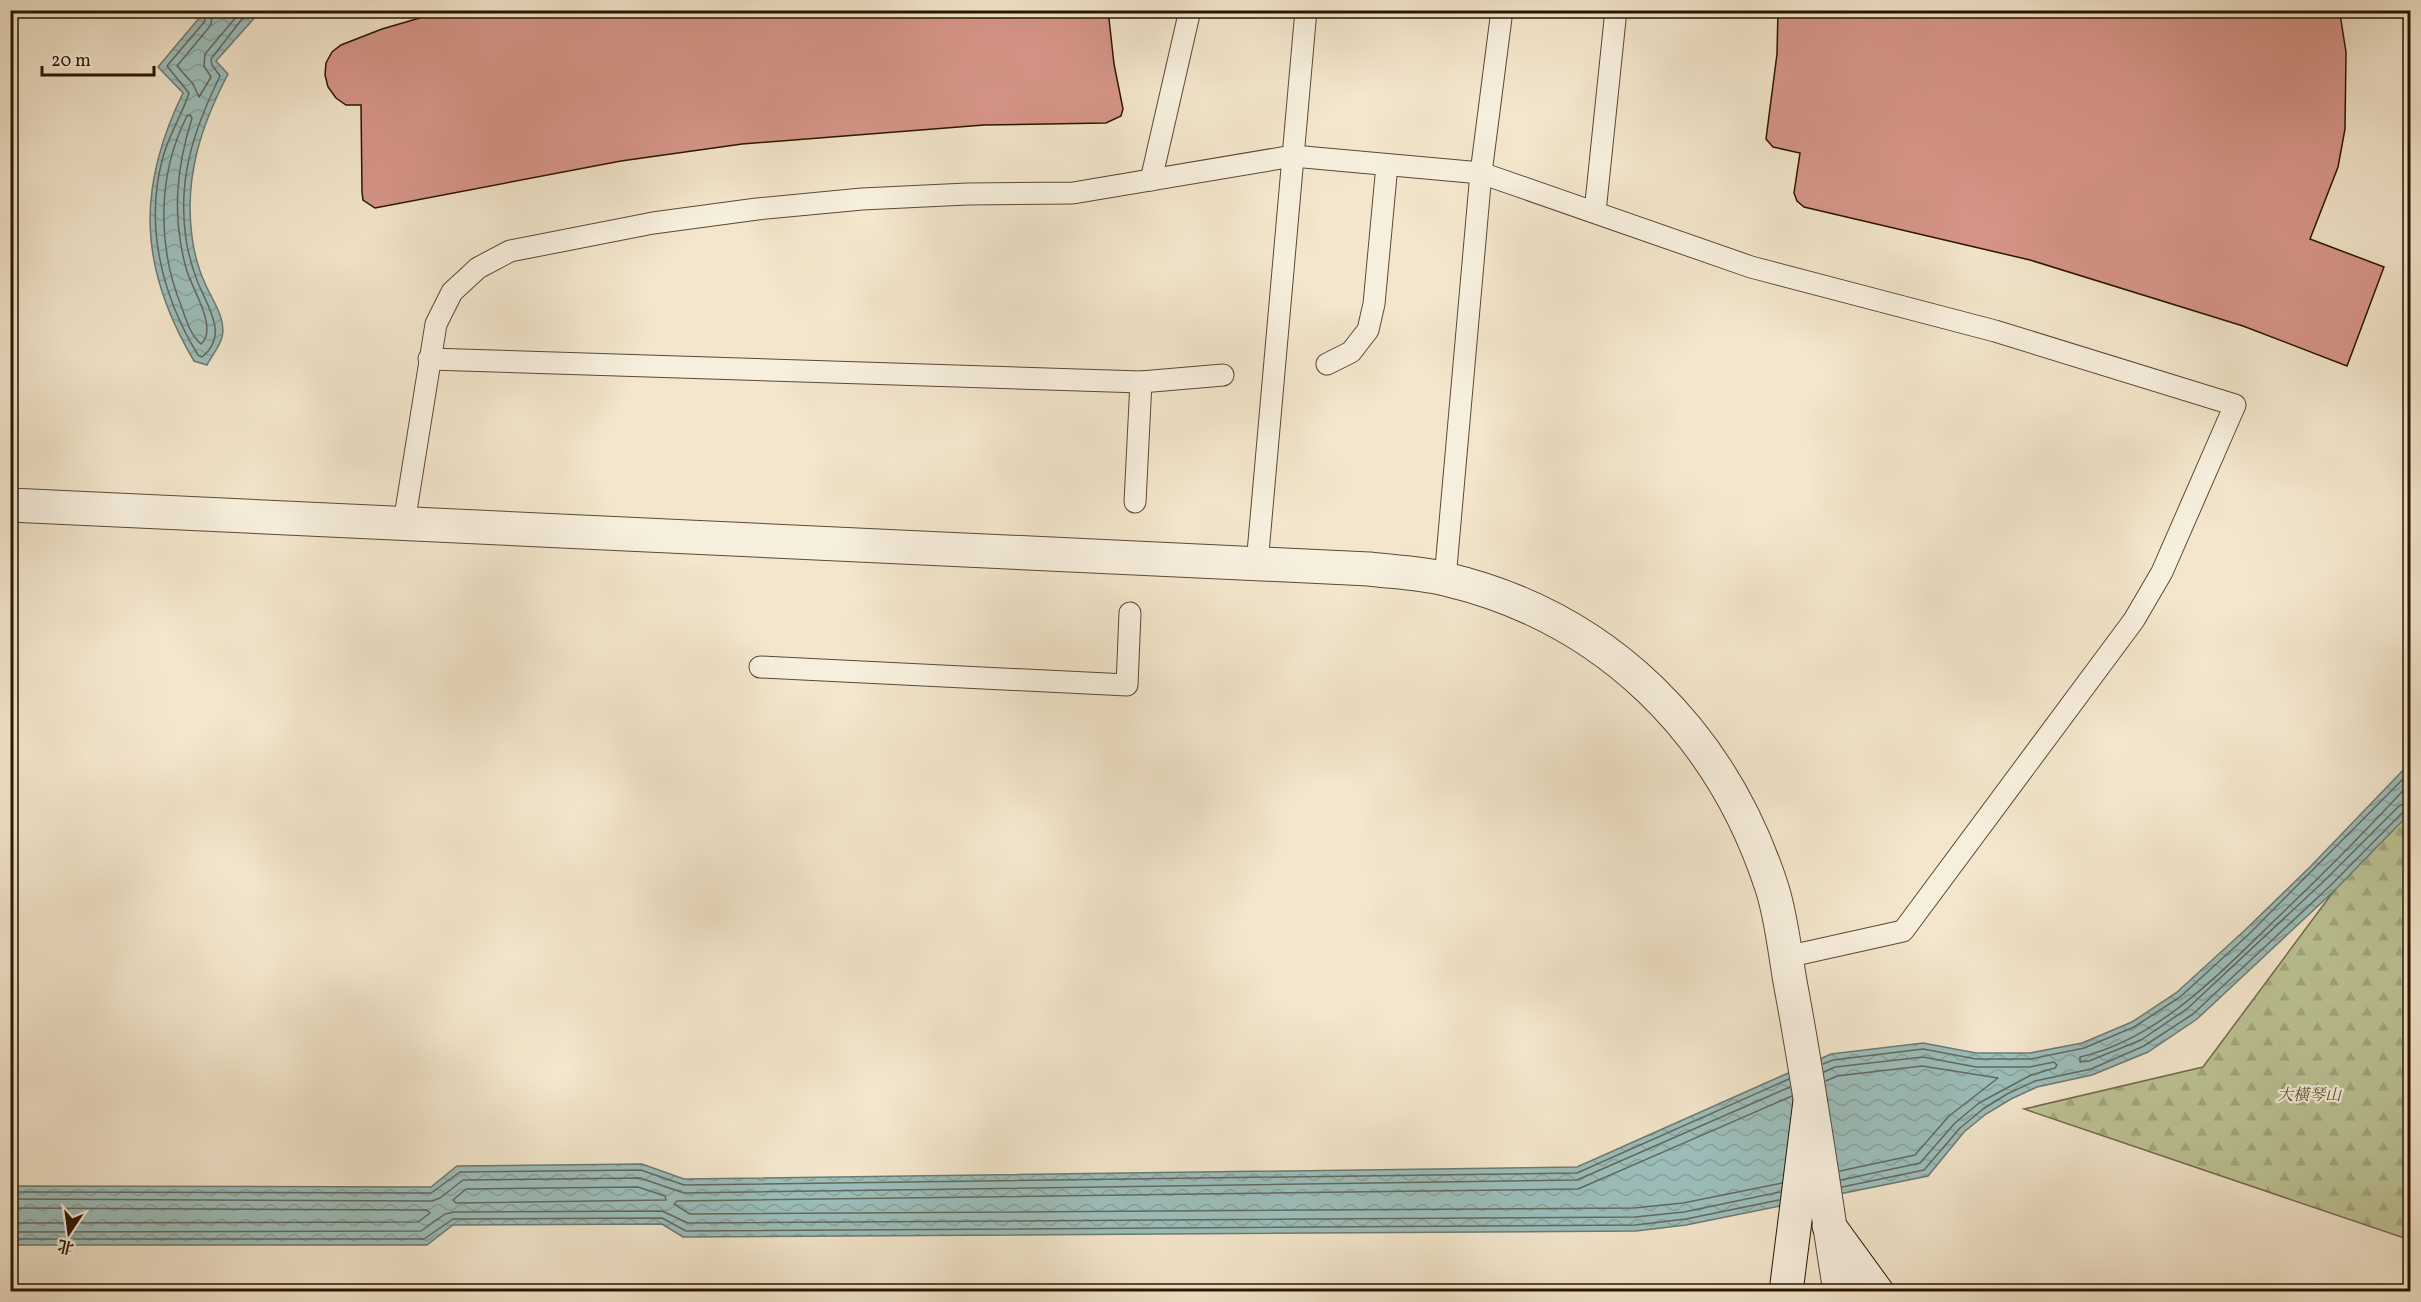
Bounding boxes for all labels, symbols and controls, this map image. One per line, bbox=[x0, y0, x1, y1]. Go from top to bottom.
scale bar bbox=[42, 39, 154, 77]
text: 20 m bbox=[51, 49, 91, 74]
park label: 大橫琴山 bbox=[2277, 1085, 2343, 1107]
north arrow bbox=[39, 1203, 99, 1263]
text: 北 bbox=[56, 1233, 76, 1258]

